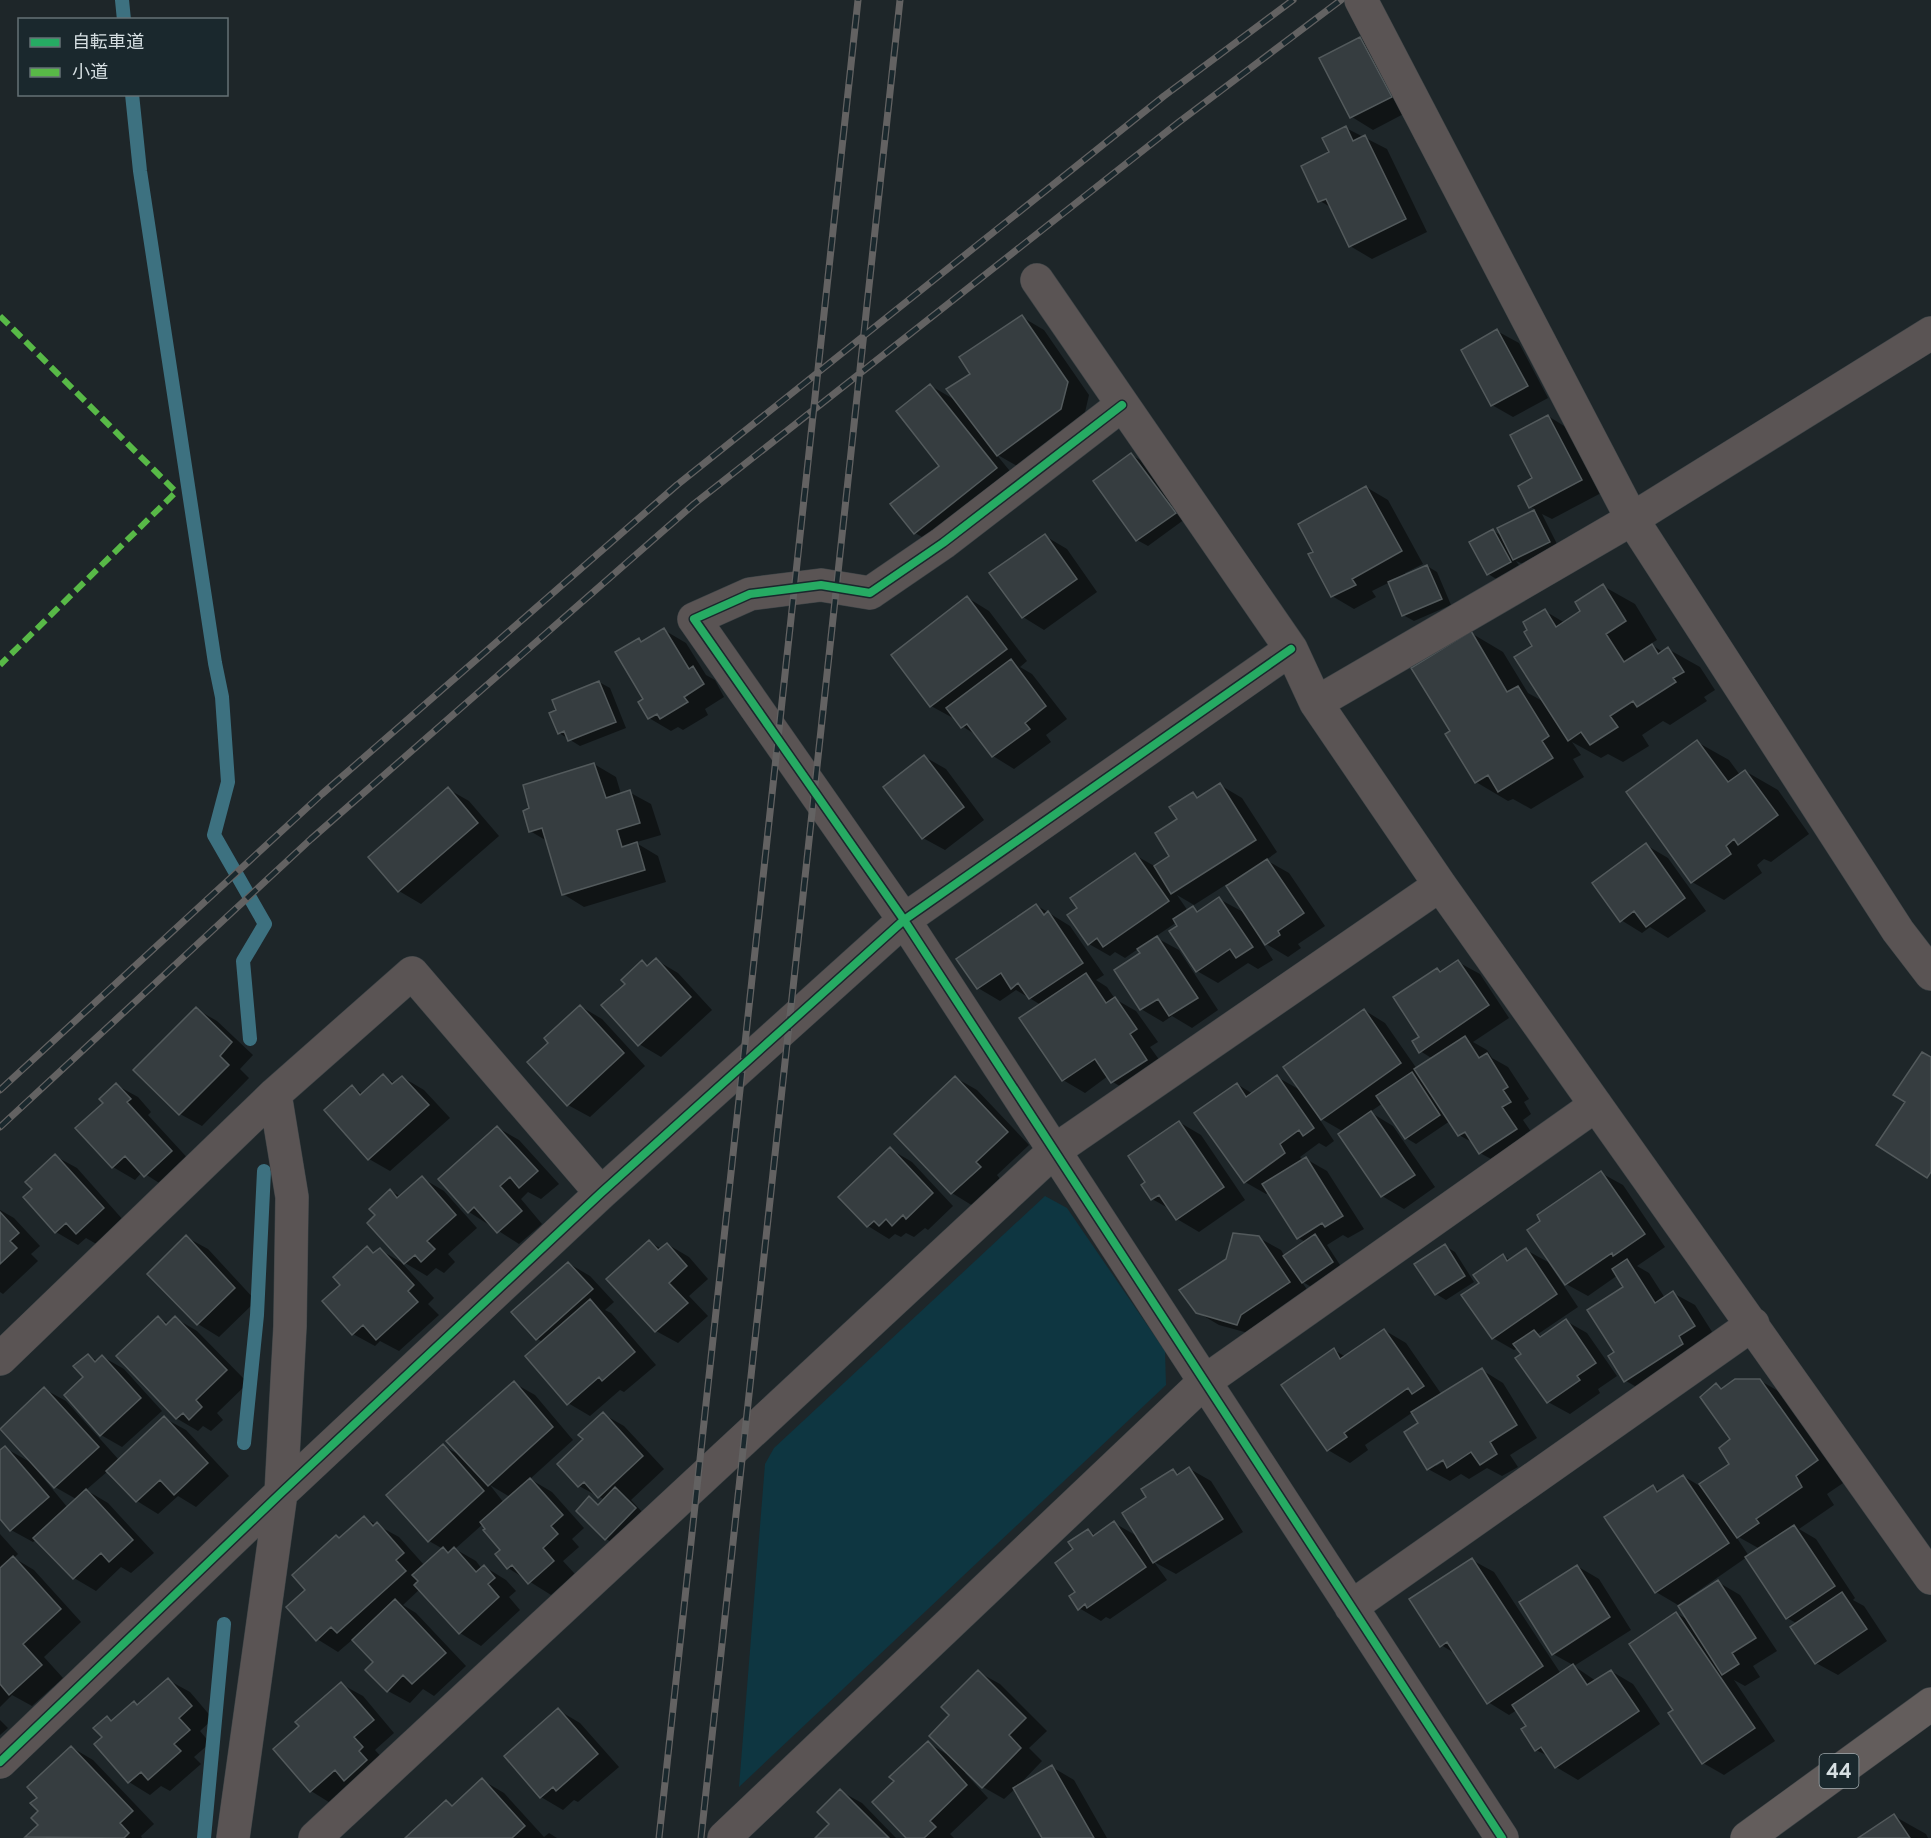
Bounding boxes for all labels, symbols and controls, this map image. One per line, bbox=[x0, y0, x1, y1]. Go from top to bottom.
legend bbox=[18, 18, 228, 96]
text: 自転車道 bbox=[72, 32, 144, 55]
text: 小道 bbox=[72, 62, 108, 85]
road number: 44 bbox=[1820, 1754, 1858, 1788]

